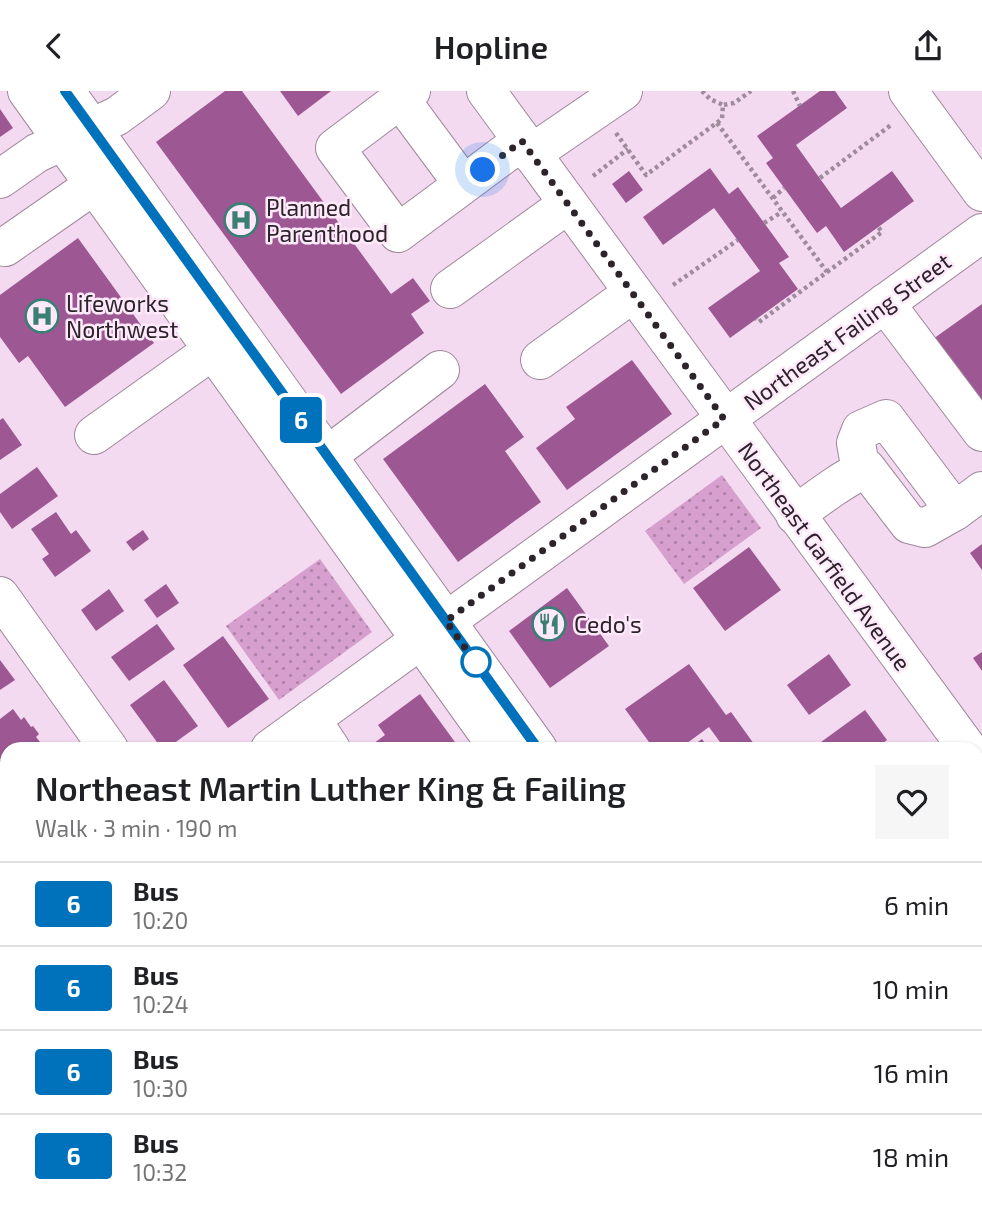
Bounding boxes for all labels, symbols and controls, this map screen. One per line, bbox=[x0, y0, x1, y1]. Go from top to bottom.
icon: back bbox=[35, 27, 73, 65]
text: Hopline bbox=[434, 27, 548, 65]
icon: share bbox=[909, 27, 947, 65]
your location bbox=[465, 152, 500, 187]
place label: Planned Parenthood bbox=[266, 193, 388, 247]
hospital icon: Planned Parenthood bbox=[222, 201, 260, 239]
street label: Northeast Failing Street bbox=[738, 246, 956, 416]
place label: Lifeworks Northwest bbox=[66, 289, 179, 343]
hospital icon: Lifeworks Northwest bbox=[23, 297, 61, 335]
line badge: 6 bbox=[278, 397, 324, 443]
text: 6 bbox=[294, 405, 308, 434]
street label: Northeast Garfield Avenue bbox=[733, 436, 917, 676]
restaurant icon: Cedo's bbox=[530, 605, 568, 643]
place label: Cedo's bbox=[574, 610, 642, 638]
unlabelled marker bbox=[461, 647, 491, 677]
button: heart bbox=[875, 765, 949, 839]
text: Northeast Martin Luther King & Failing bbox=[35, 768, 626, 808]
text: Walk · 3 min · 190 m bbox=[35, 814, 237, 842]
text: Bus bbox=[133, 875, 179, 906]
text: 6 bbox=[66, 889, 81, 918]
text: 6 min bbox=[884, 889, 949, 920]
text: 10:20 bbox=[133, 906, 188, 934]
text: Bus bbox=[133, 959, 179, 990]
text: 6 bbox=[66, 973, 81, 1002]
text: 10 min bbox=[873, 973, 949, 1004]
text: 10:24 bbox=[133, 990, 189, 1018]
text: Bus bbox=[133, 1043, 179, 1074]
text: 6 bbox=[66, 1057, 81, 1086]
text: 16 min bbox=[874, 1057, 949, 1088]
text: 10:30 bbox=[133, 1074, 188, 1102]
text: Bus bbox=[133, 1127, 179, 1158]
text: 6 bbox=[66, 1141, 81, 1170]
text: 18 min bbox=[873, 1141, 949, 1172]
text: 10:32 bbox=[133, 1158, 187, 1186]

